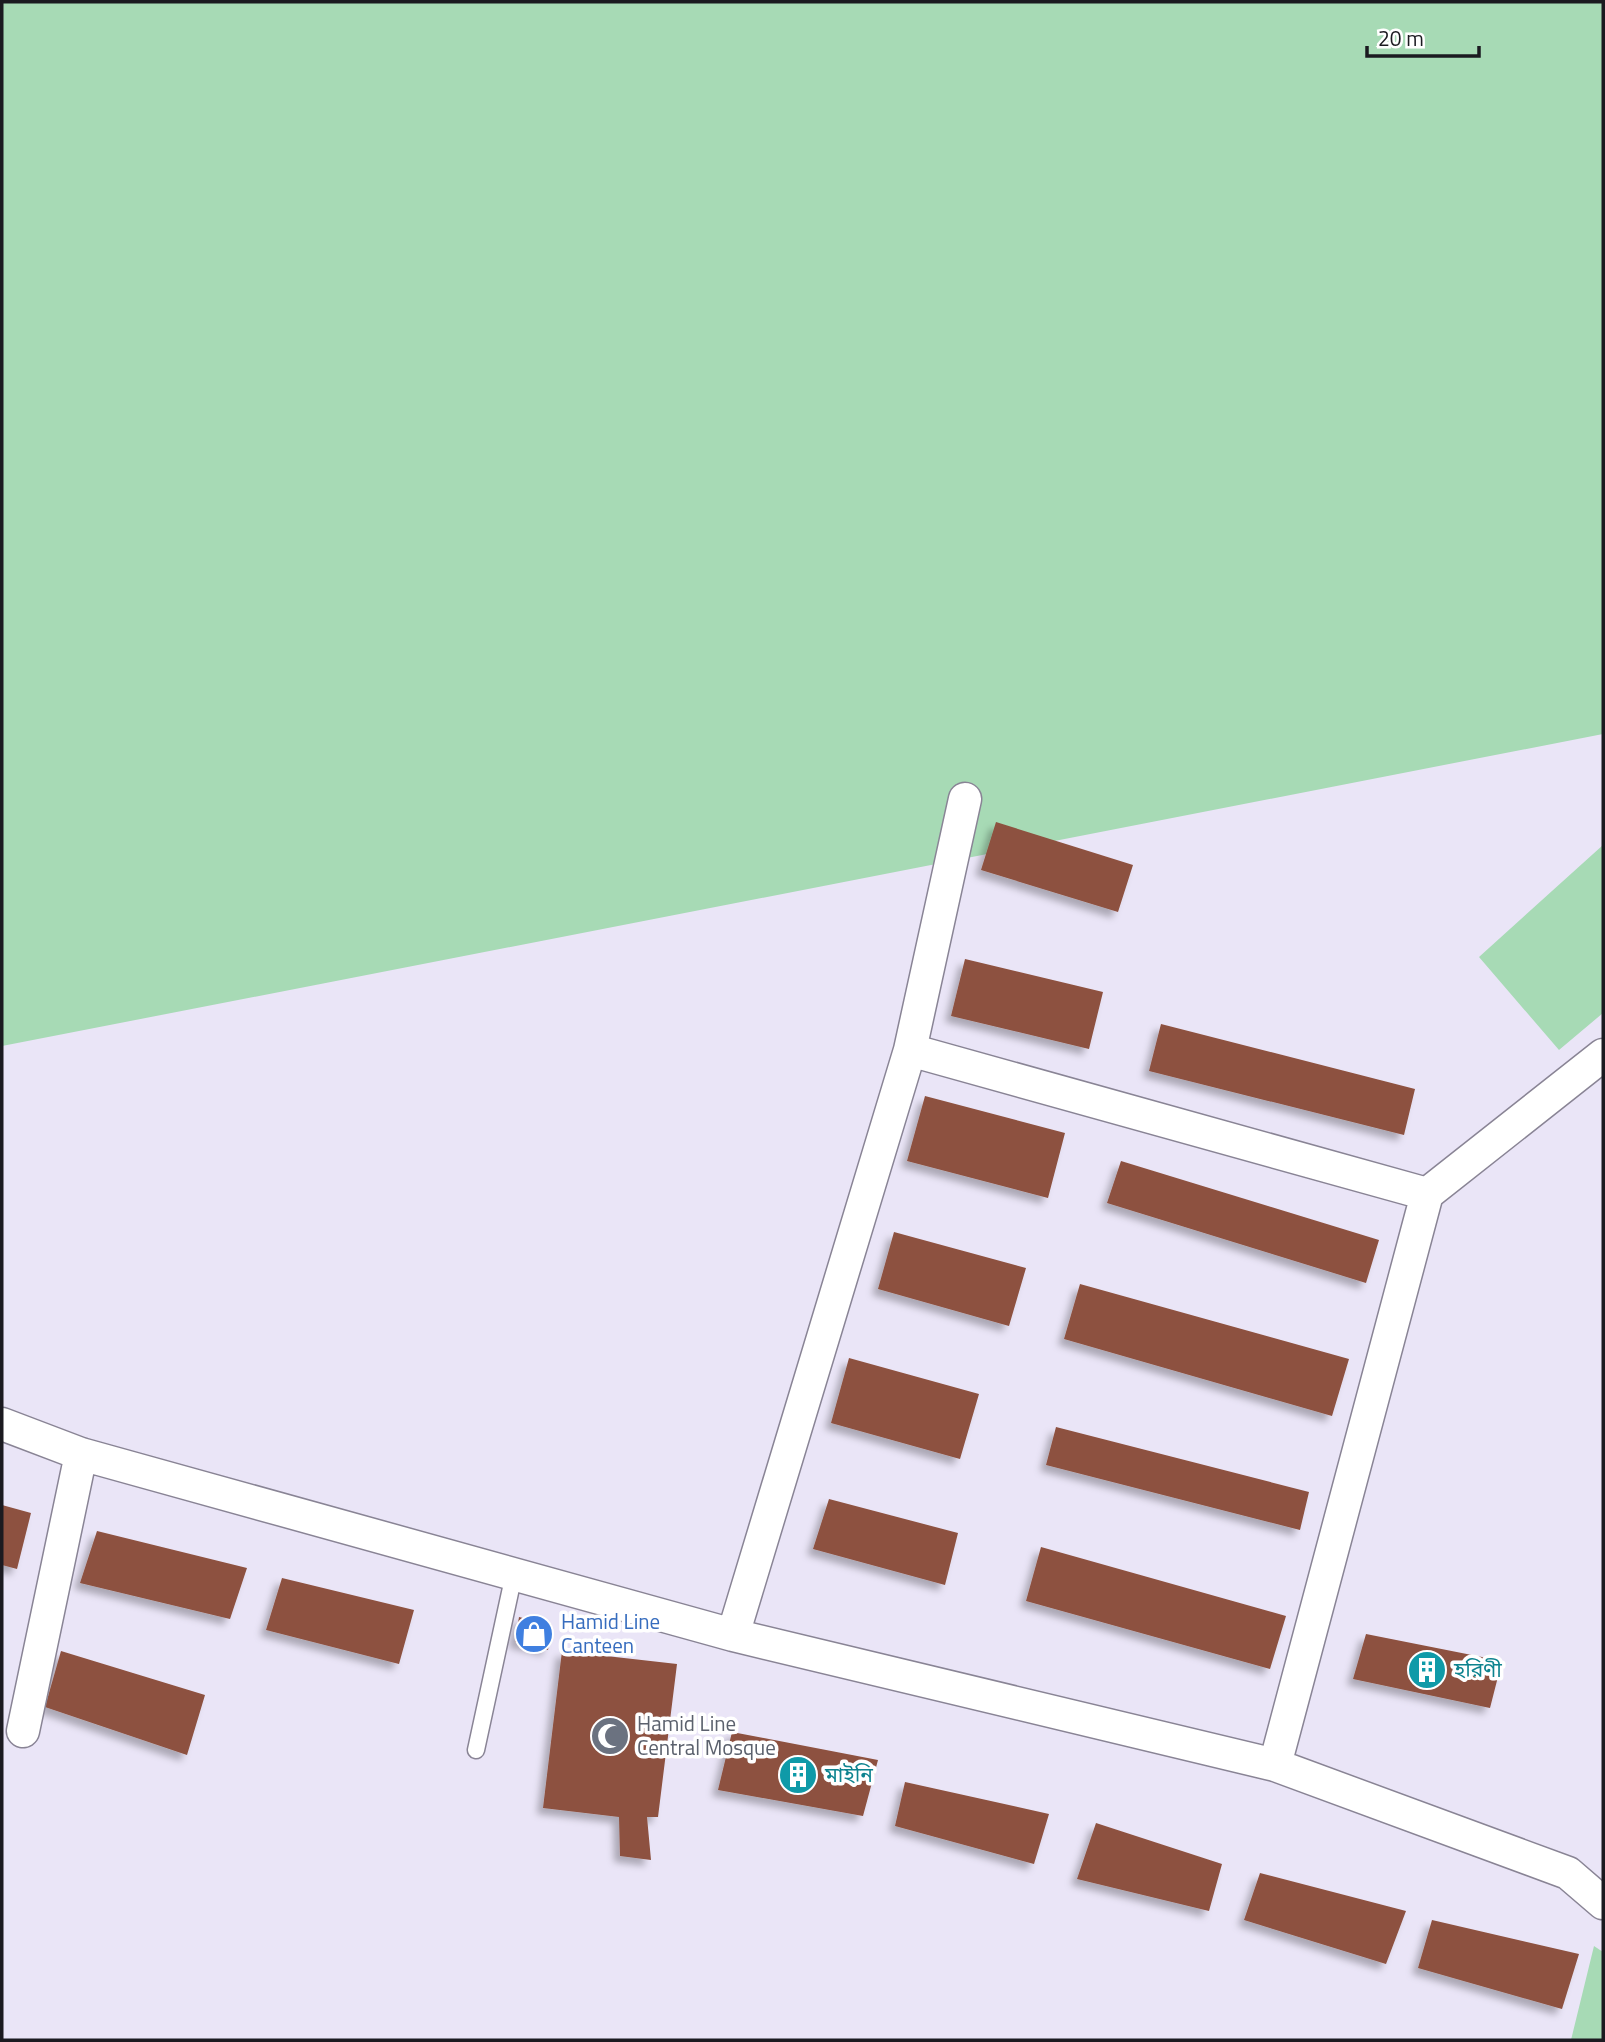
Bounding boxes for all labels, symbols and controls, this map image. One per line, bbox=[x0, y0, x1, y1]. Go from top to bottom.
scale bar bbox=[1367, 14, 1479, 58]
text: 20 m bbox=[1378, 22, 1424, 54]
place label: Hamid Line Canteen bbox=[561, 1605, 660, 1661]
shop icon: Hamid Line Canteen bbox=[513, 1613, 555, 1655]
building icon: হরিণী bbox=[1406, 1649, 1448, 1691]
place label: হরিণী bbox=[1453, 1653, 1502, 1685]
place label: Hamid Line Central Mosque bbox=[637, 1707, 776, 1763]
mosque icon: Hamid Line Central Mosque bbox=[589, 1715, 631, 1757]
building icon: মাইনি bbox=[777, 1754, 819, 1796]
place label: মাইনি bbox=[824, 1758, 873, 1790]

